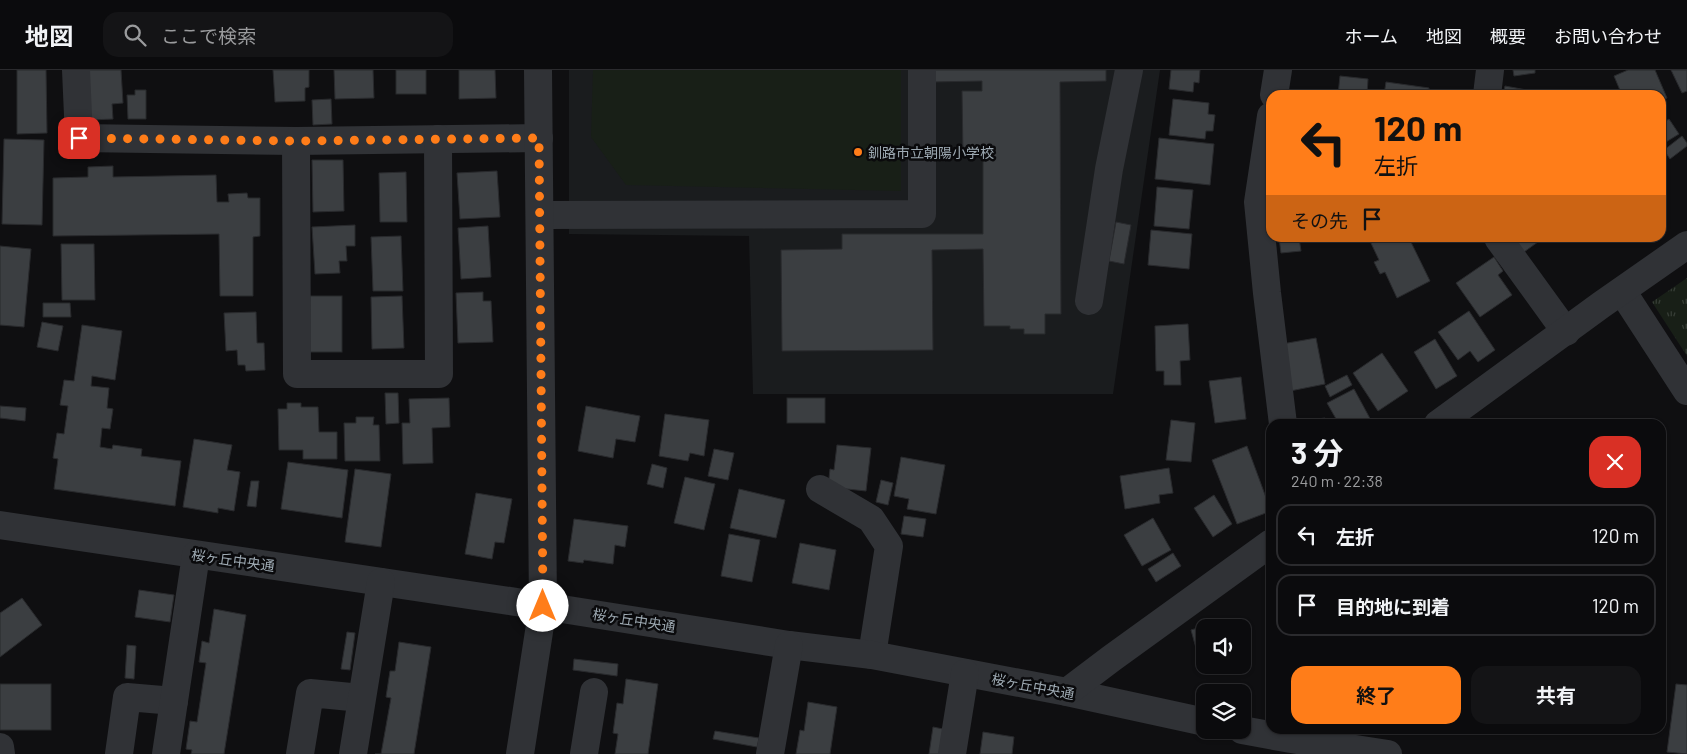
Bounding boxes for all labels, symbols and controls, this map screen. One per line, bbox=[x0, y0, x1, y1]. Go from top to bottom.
search box bbox=[103, 12, 453, 57]
text: 地図 bbox=[25, 21, 73, 50]
icon: search bbox=[121, 21, 149, 49]
text: ここで検索 bbox=[161, 24, 256, 47]
text: ホーム bbox=[1345, 25, 1398, 47]
text: 地図 bbox=[1426, 25, 1462, 47]
text: 概要 bbox=[1490, 25, 1526, 47]
text: お問い合わせ bbox=[1554, 25, 1662, 47]
text: 120 m bbox=[1374, 106, 1462, 148]
icon: left bbox=[1291, 110, 1356, 175]
pin bbox=[58, 117, 100, 159]
icon: arrive bbox=[65, 124, 93, 152]
place label: 釧路市立朝陽小学校 bbox=[868, 144, 994, 161]
marker: 釧路市立朝陽小学校 bbox=[852, 146, 864, 158]
text: 左折 bbox=[1374, 152, 1418, 178]
icon: arrive bbox=[1358, 205, 1386, 233]
text: その先 bbox=[1291, 209, 1348, 232]
text: 3 分 bbox=[1291, 434, 1343, 470]
button: close bbox=[1589, 436, 1641, 488]
text: 240 m · 22:38 bbox=[1291, 471, 1383, 490]
icon: left bbox=[1293, 521, 1321, 549]
text: 120 m bbox=[1592, 524, 1639, 547]
text: 左折 bbox=[1336, 525, 1374, 548]
street label: 桜ヶ丘中央通 bbox=[190, 546, 276, 574]
position arrow bbox=[516, 579, 568, 631]
icon: arrive bbox=[1293, 591, 1321, 619]
text: 120 m bbox=[1592, 594, 1639, 617]
text: 目的地に到着 bbox=[1336, 595, 1450, 618]
street label: 桜ヶ丘中央通 bbox=[591, 605, 677, 635]
map controls bbox=[1196, 619, 1251, 739]
button: sound bbox=[1196, 619, 1251, 674]
button: 終了 bbox=[1291, 666, 1461, 724]
button: 共有 bbox=[1471, 666, 1641, 724]
street label: 桜ヶ丘中央通 bbox=[990, 670, 1076, 702]
button: layers bbox=[1196, 684, 1251, 739]

